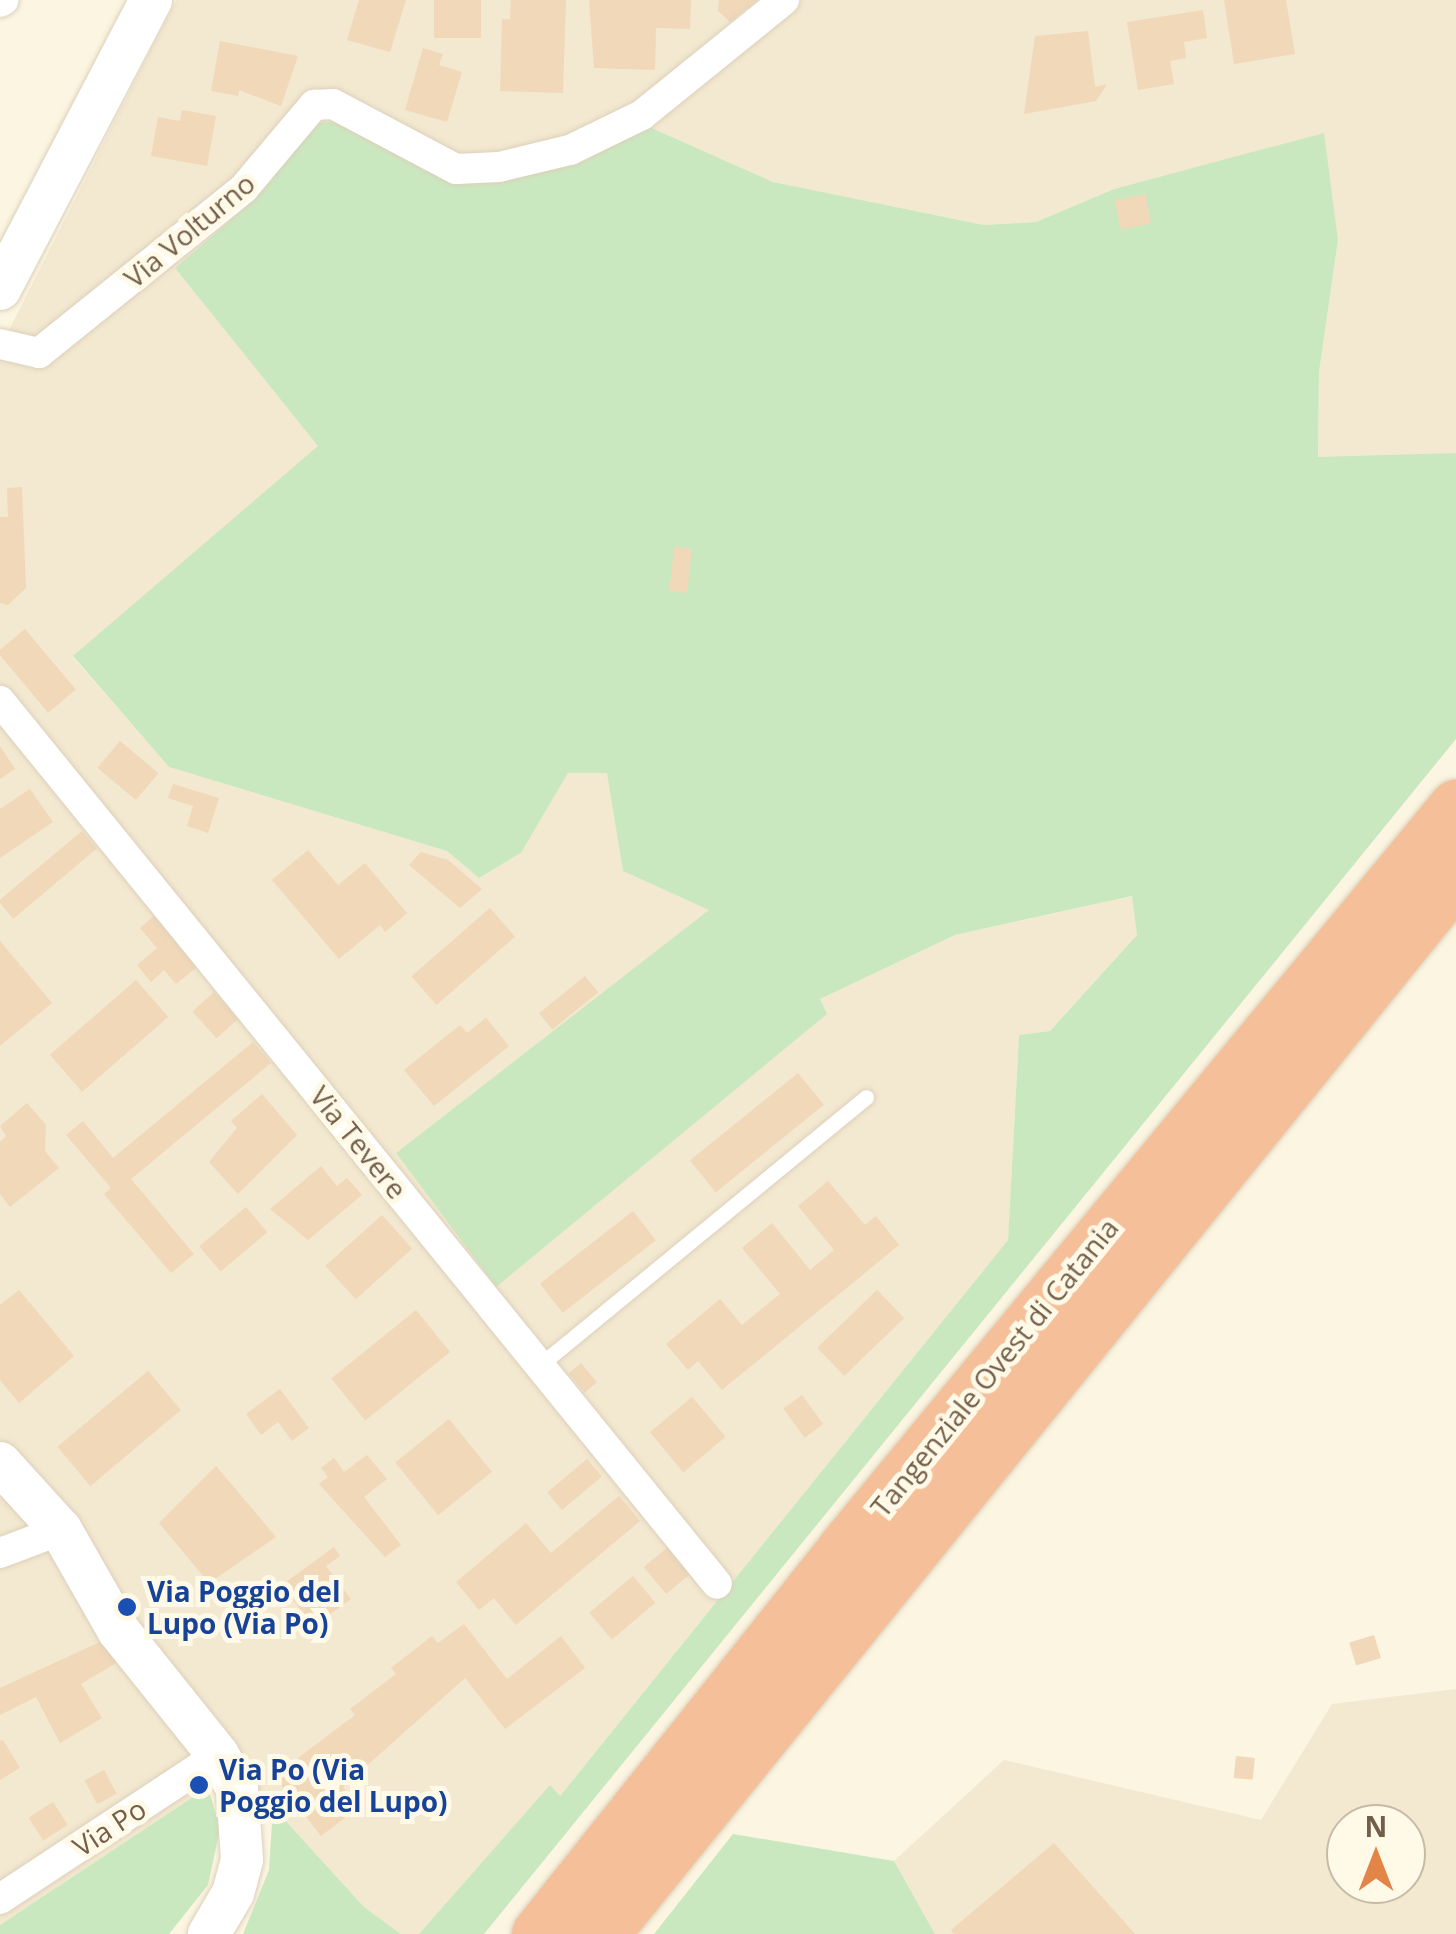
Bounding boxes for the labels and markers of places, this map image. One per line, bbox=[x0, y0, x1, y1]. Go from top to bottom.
place label: Via Poggio del Lupo (Via Po) bbox=[147, 1574, 340, 1640]
marker: Via Poggio del Lupo (Via Po) bbox=[116, 1596, 138, 1618]
place label: Via Po (Via Poggio del Lupo) bbox=[219, 1752, 448, 1818]
marker: Via Po (Via Poggio del Lupo) bbox=[188, 1774, 210, 1796]

